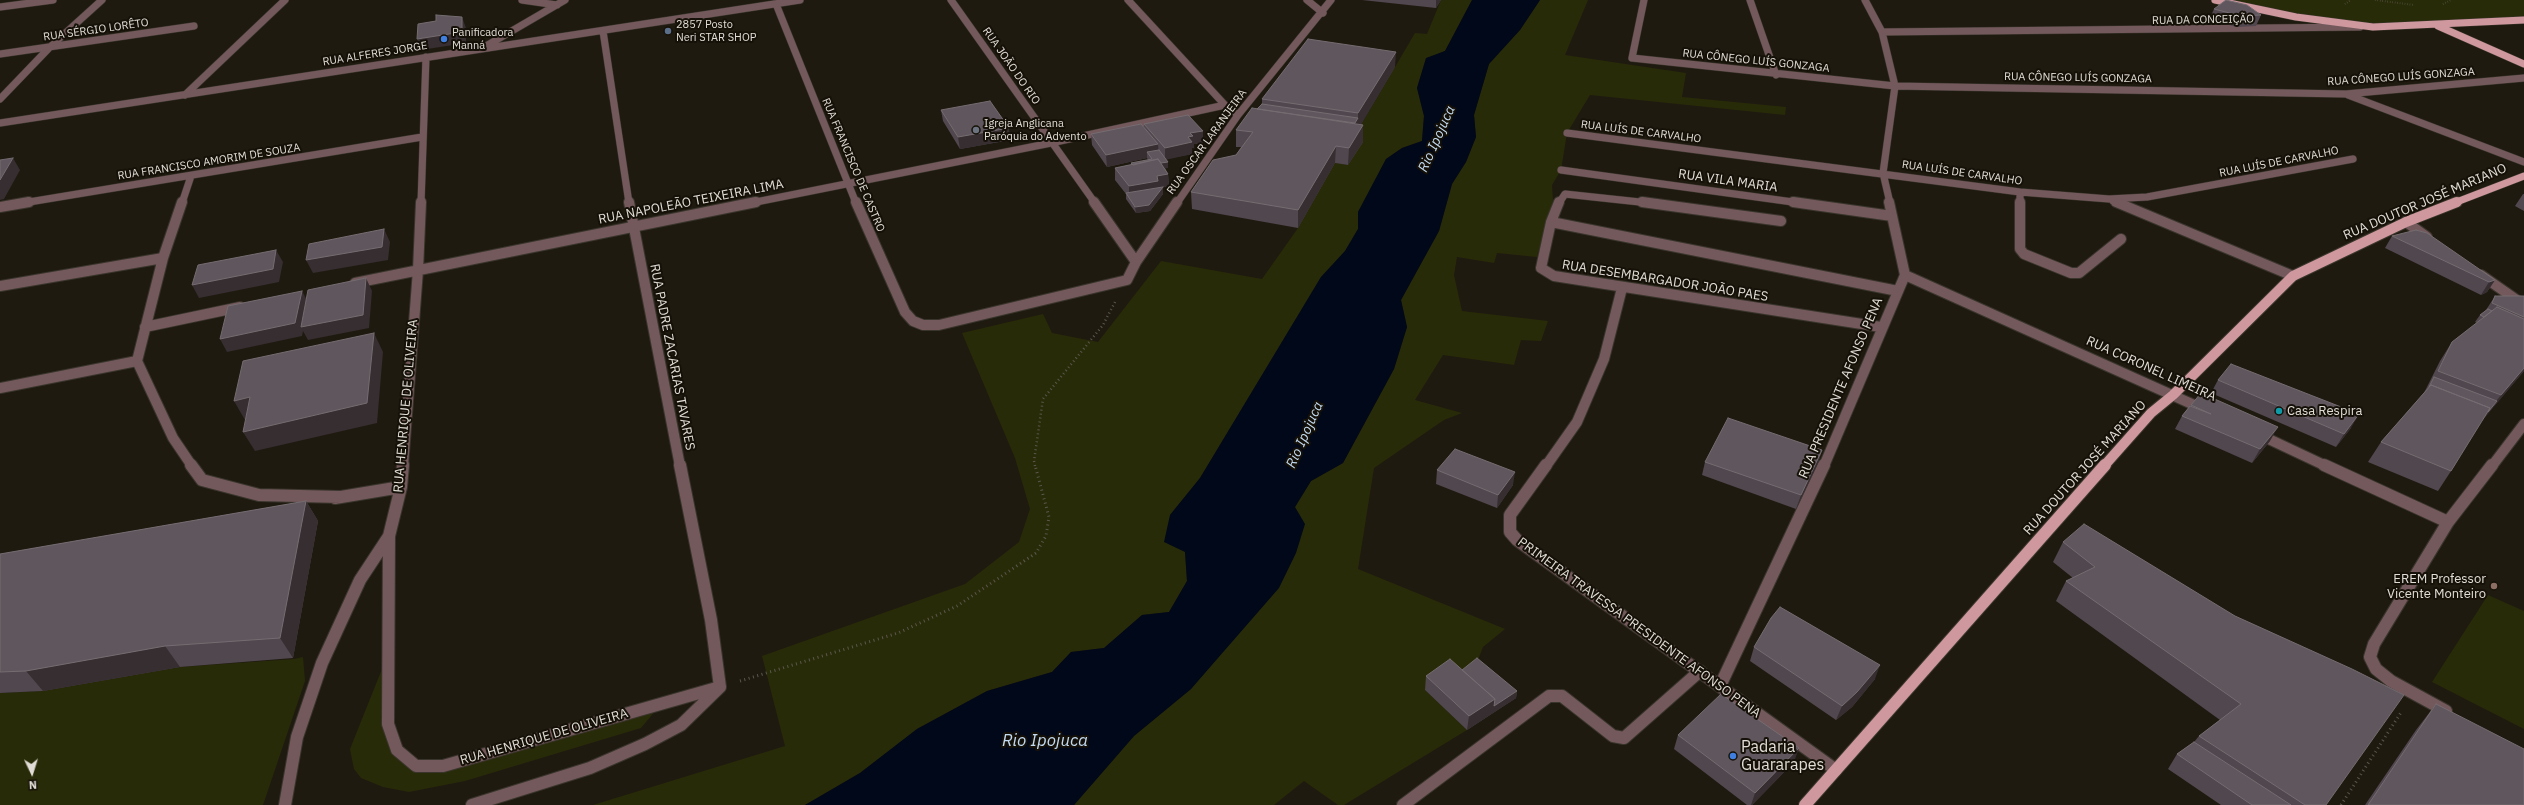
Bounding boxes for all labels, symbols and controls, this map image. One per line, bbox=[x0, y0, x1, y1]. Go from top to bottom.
street label: RUA DA CONCEIÇÃO bbox=[2152, 13, 2254, 27]
street label: RUA SÉRGIO LORÊTO bbox=[42, 16, 150, 44]
place label: 2857 Posto Neri STAR SHOP bbox=[676, 18, 756, 44]
street label: RUA JOÃO DO RIO bbox=[979, 25, 1043, 107]
place label: Panificadora Manná bbox=[452, 26, 513, 52]
marker: 2857 Posto Neri STAR SHOP bbox=[663, 26, 673, 36]
marker: Panificadora Manná bbox=[439, 34, 449, 44]
street label: RUA ALFERES JORGE bbox=[322, 39, 428, 69]
street label: RUA CÔNEGO LUÍS GONZAGA bbox=[1682, 47, 1830, 75]
street label: RUA CÔNEGO LUÍS GONZAGA bbox=[2327, 65, 2475, 89]
street label: RUA CÔNEGO LUÍS GONZAGA bbox=[2004, 70, 2152, 86]
street label: RUA OSCAR LARANJEIRA bbox=[1164, 87, 1250, 197]
street label: RUA FRANCISCO DE CASTRO bbox=[819, 96, 887, 234]
water label: Rio Ipojuca bbox=[1415, 103, 1459, 175]
place label: Igreja Anglicana Paróquia do Advento bbox=[984, 117, 1087, 143]
street label: RUA LUÍS DE CARVALHO bbox=[1580, 118, 1702, 146]
marker: Igreja Anglicana Paróquia do Advento bbox=[971, 125, 981, 135]
street label: RUA FRANCISCO AMORIM DE SOUZA bbox=[117, 141, 301, 183]
street label: RUA LUÍS DE CARVALHO bbox=[2218, 144, 2340, 180]
street label: RUA LUÍS DE CARVALHO bbox=[1901, 158, 2023, 188]
street label: RUA DOUTOR JOSÉ MARIANO bbox=[2341, 160, 2509, 244]
street label: RUA VILA MARIA bbox=[1677, 166, 1779, 196]
street label: RUA NAPOLEÃO TEIXEIRA LIMA bbox=[597, 176, 785, 228]
street label: RUA DESEMBARGADOR JOÃO PAES bbox=[1561, 257, 1769, 305]
street label: RUA PADRE ZACARIAS TAVARES bbox=[646, 262, 698, 452]
street label: RUA PRESIDENTE AFONSO PENA bbox=[1796, 295, 1886, 481]
street label: RUA HENRIQUE DE OLIVEIRA bbox=[391, 319, 421, 493]
street label: RUA CORONEL LIMEIRA bbox=[2084, 333, 2218, 405]
street label: RUA DOUTOR JOSÉ MARIANO bbox=[2020, 397, 2150, 539]
water label: Rio Ipojuca bbox=[1283, 399, 1327, 471]
place label: Casa Respira bbox=[2287, 403, 2362, 419]
marker: Casa Respira bbox=[2274, 406, 2284, 416]
street label: PRIMEIRA TRAVESSA PRESIDENTE AFONSO PENA bbox=[1514, 535, 1764, 721]
place label: EREM Professor Vicente Monteiro bbox=[2387, 571, 2486, 602]
marker: EREM Professor Vicente Monteiro bbox=[2489, 581, 2499, 591]
street label: RUA HENRIQUE DE OLIVEIRA bbox=[458, 706, 630, 768]
water label: Rio Ipojuca bbox=[1002, 731, 1088, 751]
place label: Padaria Guararapes bbox=[1741, 737, 1824, 775]
marker: Padaria Guararapes bbox=[1728, 751, 1738, 761]
north arrow bbox=[12, 753, 52, 793]
text: N bbox=[28, 778, 37, 792]

